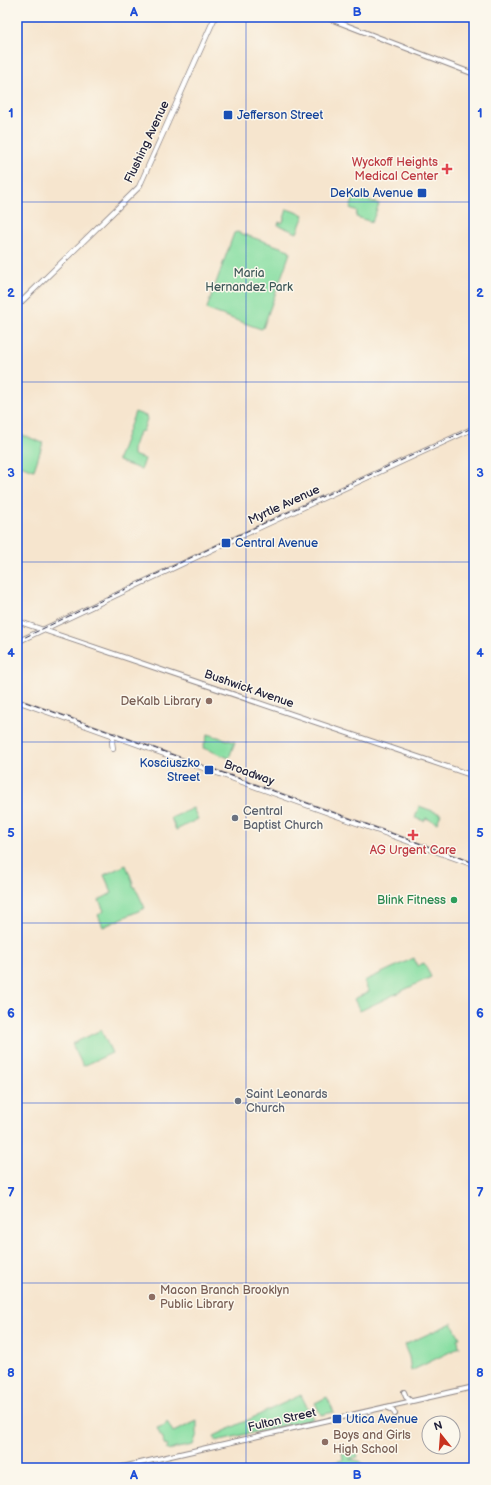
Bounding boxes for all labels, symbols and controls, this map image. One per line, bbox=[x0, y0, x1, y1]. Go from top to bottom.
text: A bbox=[129, 4, 138, 20]
text: B bbox=[352, 4, 362, 20]
street label: Flushing Avenue bbox=[121, 98, 173, 186]
text: 1 bbox=[8, 105, 14, 121]
text: 1 bbox=[477, 105, 483, 121]
place label: Jefferson Street bbox=[237, 108, 323, 123]
marker: Jefferson Street bbox=[222, 109, 234, 121]
place label: Wyckoff Heights Medical Center bbox=[352, 155, 439, 184]
marker: Wyckoff Heights Medical Center bbox=[441, 163, 453, 175]
place label: DeKalb Avenue bbox=[330, 186, 413, 201]
marker: DeKalb Avenue bbox=[416, 187, 428, 199]
park label: Maria Hernandez Park bbox=[205, 266, 293, 295]
text: 2 bbox=[7, 285, 15, 301]
text: 2 bbox=[476, 285, 484, 301]
text: 3 bbox=[7, 465, 15, 481]
text: 3 bbox=[476, 465, 484, 481]
street label: Myrtle Avenue bbox=[246, 482, 322, 528]
place label: Central Avenue bbox=[235, 536, 318, 551]
marker: Central Avenue bbox=[220, 537, 232, 549]
text: 4 bbox=[7, 645, 15, 661]
text: 4 bbox=[476, 645, 484, 661]
street label: Bushwick Avenue bbox=[202, 667, 296, 711]
place label: DeKalb Library bbox=[121, 694, 202, 709]
marker: DeKalb Library bbox=[204, 696, 214, 706]
place label: Kosciuszko Street bbox=[140, 756, 200, 785]
street label: Broadway bbox=[222, 757, 277, 789]
marker: Kosciuszko Street bbox=[203, 764, 215, 776]
place label: Central Baptist Church bbox=[243, 804, 323, 833]
marker: Central Baptist Church bbox=[230, 813, 240, 823]
text: 5 bbox=[7, 825, 15, 841]
text: 5 bbox=[476, 825, 484, 841]
marker: AG Urgent Care bbox=[407, 829, 419, 841]
place label: AG Urgent Care bbox=[370, 843, 456, 858]
place label: Blink Fitness bbox=[377, 893, 446, 908]
marker: Blink Fitness bbox=[449, 895, 459, 905]
text: 6 bbox=[7, 1005, 15, 1021]
text: 6 bbox=[476, 1005, 484, 1021]
place label: Saint Leonards Church bbox=[246, 1087, 328, 1116]
marker: Saint Leonards Church bbox=[233, 1096, 243, 1106]
text: 7 bbox=[7, 1185, 15, 1201]
text: 7 bbox=[476, 1185, 484, 1201]
place label: Macon Branch Brooklyn Public Library bbox=[160, 1283, 289, 1312]
marker: Macon Branch Brooklyn Public Library bbox=[147, 1292, 157, 1302]
text: 8 bbox=[7, 1365, 15, 1381]
text: 8 bbox=[476, 1365, 484, 1381]
street label: Fulton Street bbox=[247, 1405, 318, 1435]
place label: Utica Avenue bbox=[346, 1412, 418, 1427]
marker: Utica Avenue bbox=[331, 1413, 343, 1425]
north arrow bbox=[421, 1415, 461, 1455]
text: N bbox=[432, 1418, 444, 1433]
place label: Boys and Girls High School bbox=[333, 1428, 411, 1457]
marker: Boys and Girls High School bbox=[320, 1437, 330, 1447]
text: A bbox=[129, 1467, 138, 1483]
text: B bbox=[352, 1467, 362, 1483]

